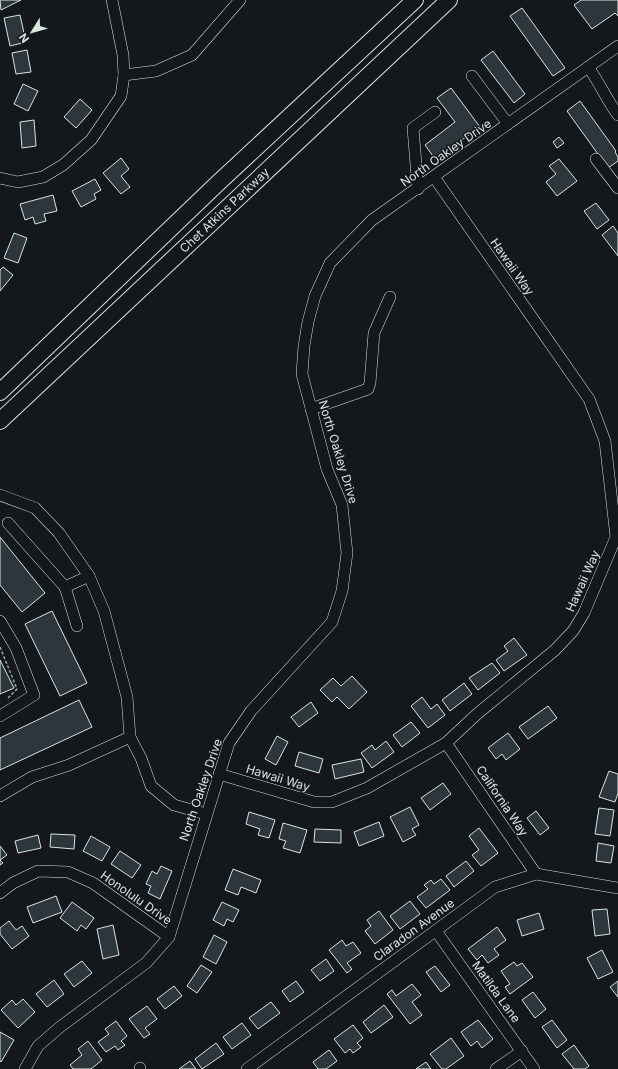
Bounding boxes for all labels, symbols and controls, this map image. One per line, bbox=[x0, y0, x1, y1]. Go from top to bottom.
north arrow bbox=[12, 12, 52, 52]
text: N bbox=[16, 30, 32, 46]
street label: North Oakley Drive bbox=[397, 116, 494, 190]
street label: Chet Atkins Parkway bbox=[176, 164, 272, 256]
street label: Hawaii Way bbox=[487, 235, 538, 298]
street label: North Oakley Drive bbox=[316, 398, 361, 505]
street label: Hawaii Way bbox=[562, 547, 603, 614]
street label: North Oakley Drive bbox=[176, 737, 225, 843]
street label: Hawaii Way bbox=[244, 761, 312, 794]
street label: California Way bbox=[473, 763, 532, 839]
street label: Honolulu Drive bbox=[98, 867, 175, 928]
street label: Claradon Avenue bbox=[370, 895, 457, 964]
street label: Matilda Lane bbox=[469, 958, 524, 1025]

